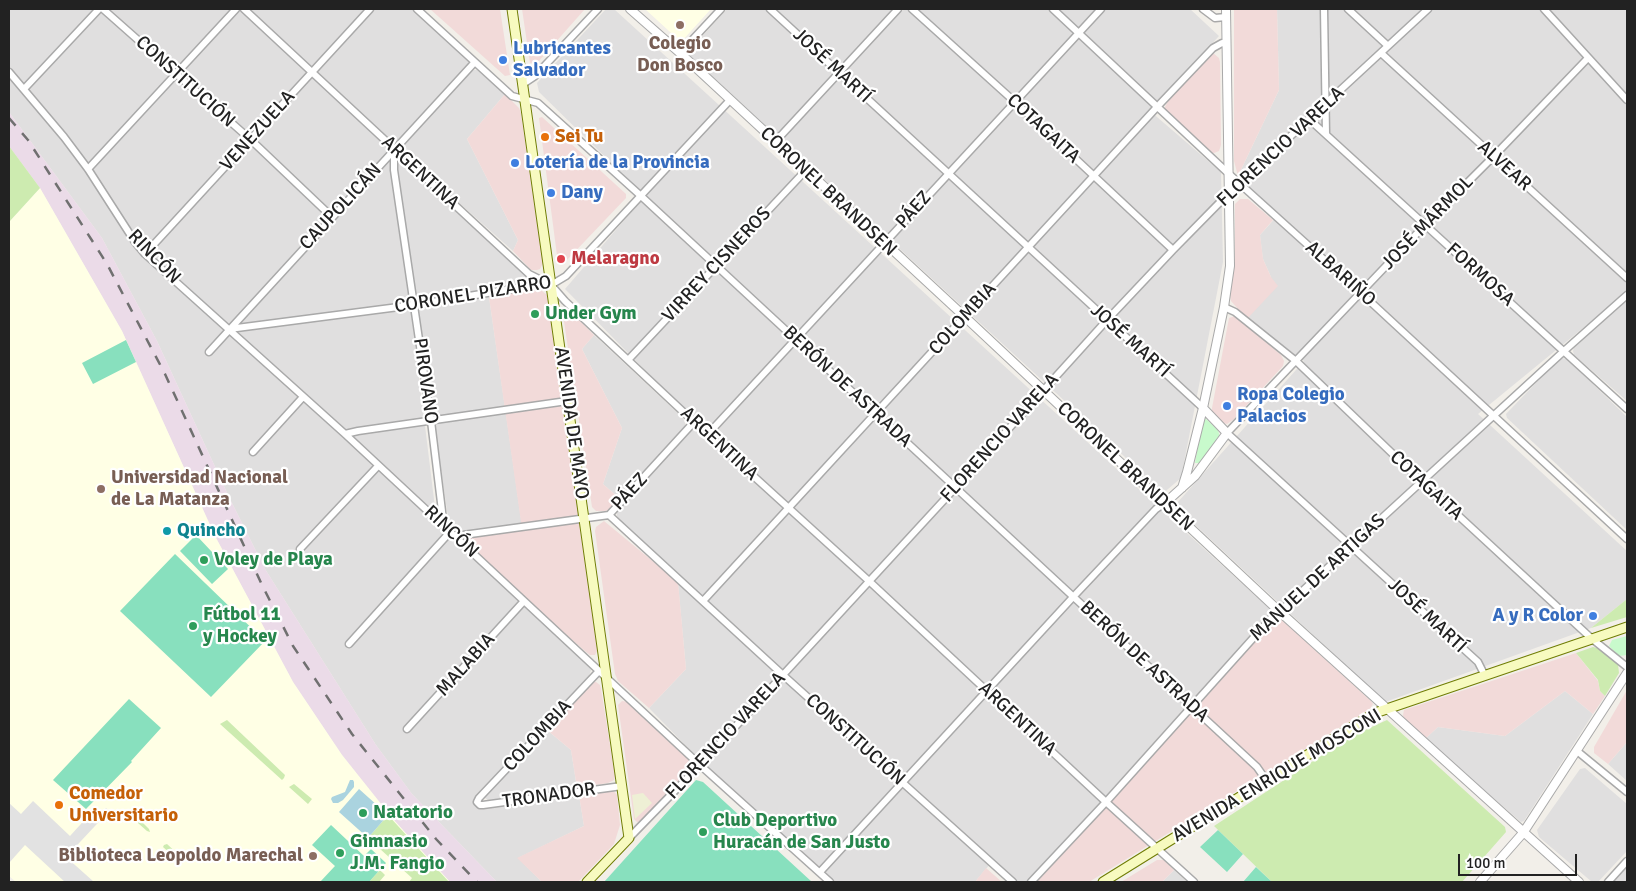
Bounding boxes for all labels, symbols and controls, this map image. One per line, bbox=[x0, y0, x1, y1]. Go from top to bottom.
marker: Colegio Don Bosco bbox=[674, 19, 686, 31]
street label: JOSÉ MARTÍ bbox=[788, 24, 876, 108]
street label: CONSTITUCIÓN bbox=[131, 31, 239, 133]
place label: Colegio Don Bosco bbox=[637, 33, 723, 77]
place label: Lubricantes Salvador bbox=[513, 38, 611, 82]
marker: Lubricantes Salvador bbox=[497, 54, 509, 66]
street label: FLORENCIO VARELA bbox=[1213, 82, 1349, 212]
street label: VENEZUELA bbox=[216, 86, 300, 176]
street label: COTAGAITA bbox=[1002, 89, 1084, 169]
street label: CORONEL BRANDSEN bbox=[755, 123, 901, 261]
place label: Sei Tu bbox=[555, 126, 603, 148]
street label: ARGENTINA bbox=[376, 131, 464, 215]
marker: Sei Tu bbox=[539, 131, 551, 143]
street label: ALVEAR bbox=[1472, 136, 1536, 196]
place label: Lotería de la Provincia bbox=[525, 152, 710, 174]
marker: Lotería de la Provincia bbox=[509, 157, 521, 169]
street label: CAUPOLICÁN bbox=[295, 159, 387, 255]
street label: JOSÉ MÁRMOL bbox=[1377, 171, 1479, 275]
place label: Dany bbox=[561, 182, 603, 204]
marker: Dany bbox=[545, 187, 557, 199]
street label: PÁEZ bbox=[891, 187, 937, 233]
street label: VIRREY CISNEROS bbox=[658, 203, 776, 327]
street label: RINCÓN bbox=[123, 225, 185, 289]
street label: ALBARIÑO bbox=[1300, 236, 1380, 312]
street label: FORMOSA bbox=[1441, 239, 1519, 311]
place label: Melaragno bbox=[571, 248, 660, 270]
marker: Melaragno bbox=[555, 253, 567, 265]
street label: CORONEL PIZARRO bbox=[393, 271, 553, 319]
street label: COLOMBIA bbox=[924, 278, 1002, 360]
street label: JOSÉ MARTÍ bbox=[1085, 299, 1175, 383]
place label: Under Gym bbox=[545, 303, 637, 325]
marker: Under Gym bbox=[529, 308, 541, 320]
street label: BERÓN DE ASTRADA bbox=[778, 321, 916, 453]
street label: PIROVANO bbox=[408, 336, 442, 426]
street label: AVENIDA DE MAYO bbox=[549, 345, 593, 501]
street label: FLORENCIO VARELA bbox=[936, 369, 1064, 507]
place label: Ropa Colegio Palacios bbox=[1237, 384, 1345, 428]
street label: CORONEL BRANDSEN bbox=[1052, 398, 1198, 536]
marker: Ropa Colegio Palacios bbox=[1221, 400, 1233, 412]
street label: ARGENTINA bbox=[675, 402, 763, 486]
street label: COTAGAITA bbox=[1385, 446, 1467, 526]
place label: Universidad Nacional de La Matanza bbox=[111, 467, 288, 511]
street label: PÁEZ bbox=[607, 469, 653, 515]
marker: Universidad Nacional de La Matanza bbox=[95, 483, 107, 495]
street label: RINCÓN bbox=[419, 501, 483, 563]
street label: MANUEL DE ARTIGAS bbox=[1246, 509, 1390, 647]
place label: Quincho bbox=[177, 520, 245, 542]
marker: Quincho bbox=[161, 525, 173, 537]
place label: Voley de Playa bbox=[214, 549, 333, 571]
marker: Voley de Playa bbox=[198, 554, 210, 566]
street label: JOSÉ MARTÍ bbox=[1383, 574, 1471, 658]
street label: BERÓN DE ASTRADA bbox=[1075, 596, 1213, 728]
place label: Fútbol 11 y Hockey bbox=[203, 604, 281, 648]
place label: A y R Color bbox=[1493, 605, 1583, 627]
marker: A y R Color bbox=[1587, 610, 1599, 622]
marker: Fútbol 11 y Hockey bbox=[187, 620, 199, 632]
street label: MALABIA bbox=[432, 629, 500, 701]
street label: FLORENCIO VARELA bbox=[661, 668, 791, 804]
street label: ARGENTINA bbox=[973, 677, 1061, 761]
street label: CONSTITUCIÓN bbox=[801, 689, 909, 791]
street label: COLOMBIA bbox=[499, 695, 577, 777]
street label: AVENIDA ENRIQUE MOSCONI bbox=[1168, 704, 1386, 848]
street label: TRONADOR bbox=[501, 778, 597, 814]
place label: Comedor Universitario bbox=[69, 783, 178, 827]
marker: Comedor Universitario bbox=[53, 799, 65, 811]
place label: Natatorio bbox=[373, 802, 453, 824]
marker: Natatorio bbox=[357, 807, 369, 819]
place label: Club Deportivo Huracán de San Justo bbox=[713, 810, 890, 854]
marker: Club Deportivo Huracán de San Justo bbox=[697, 826, 709, 838]
place label: Gimnasio J.M. Fangio bbox=[350, 831, 445, 875]
scale bar bbox=[1461, 844, 1580, 876]
place label: Biblioteca Leopoldo Marechal bbox=[58, 845, 303, 867]
marker: Gimnasio J.M. Fangio bbox=[334, 847, 346, 859]
marker: Biblioteca Leopoldo Marechal bbox=[307, 850, 319, 862]
text: 100 m bbox=[1466, 854, 1506, 872]

